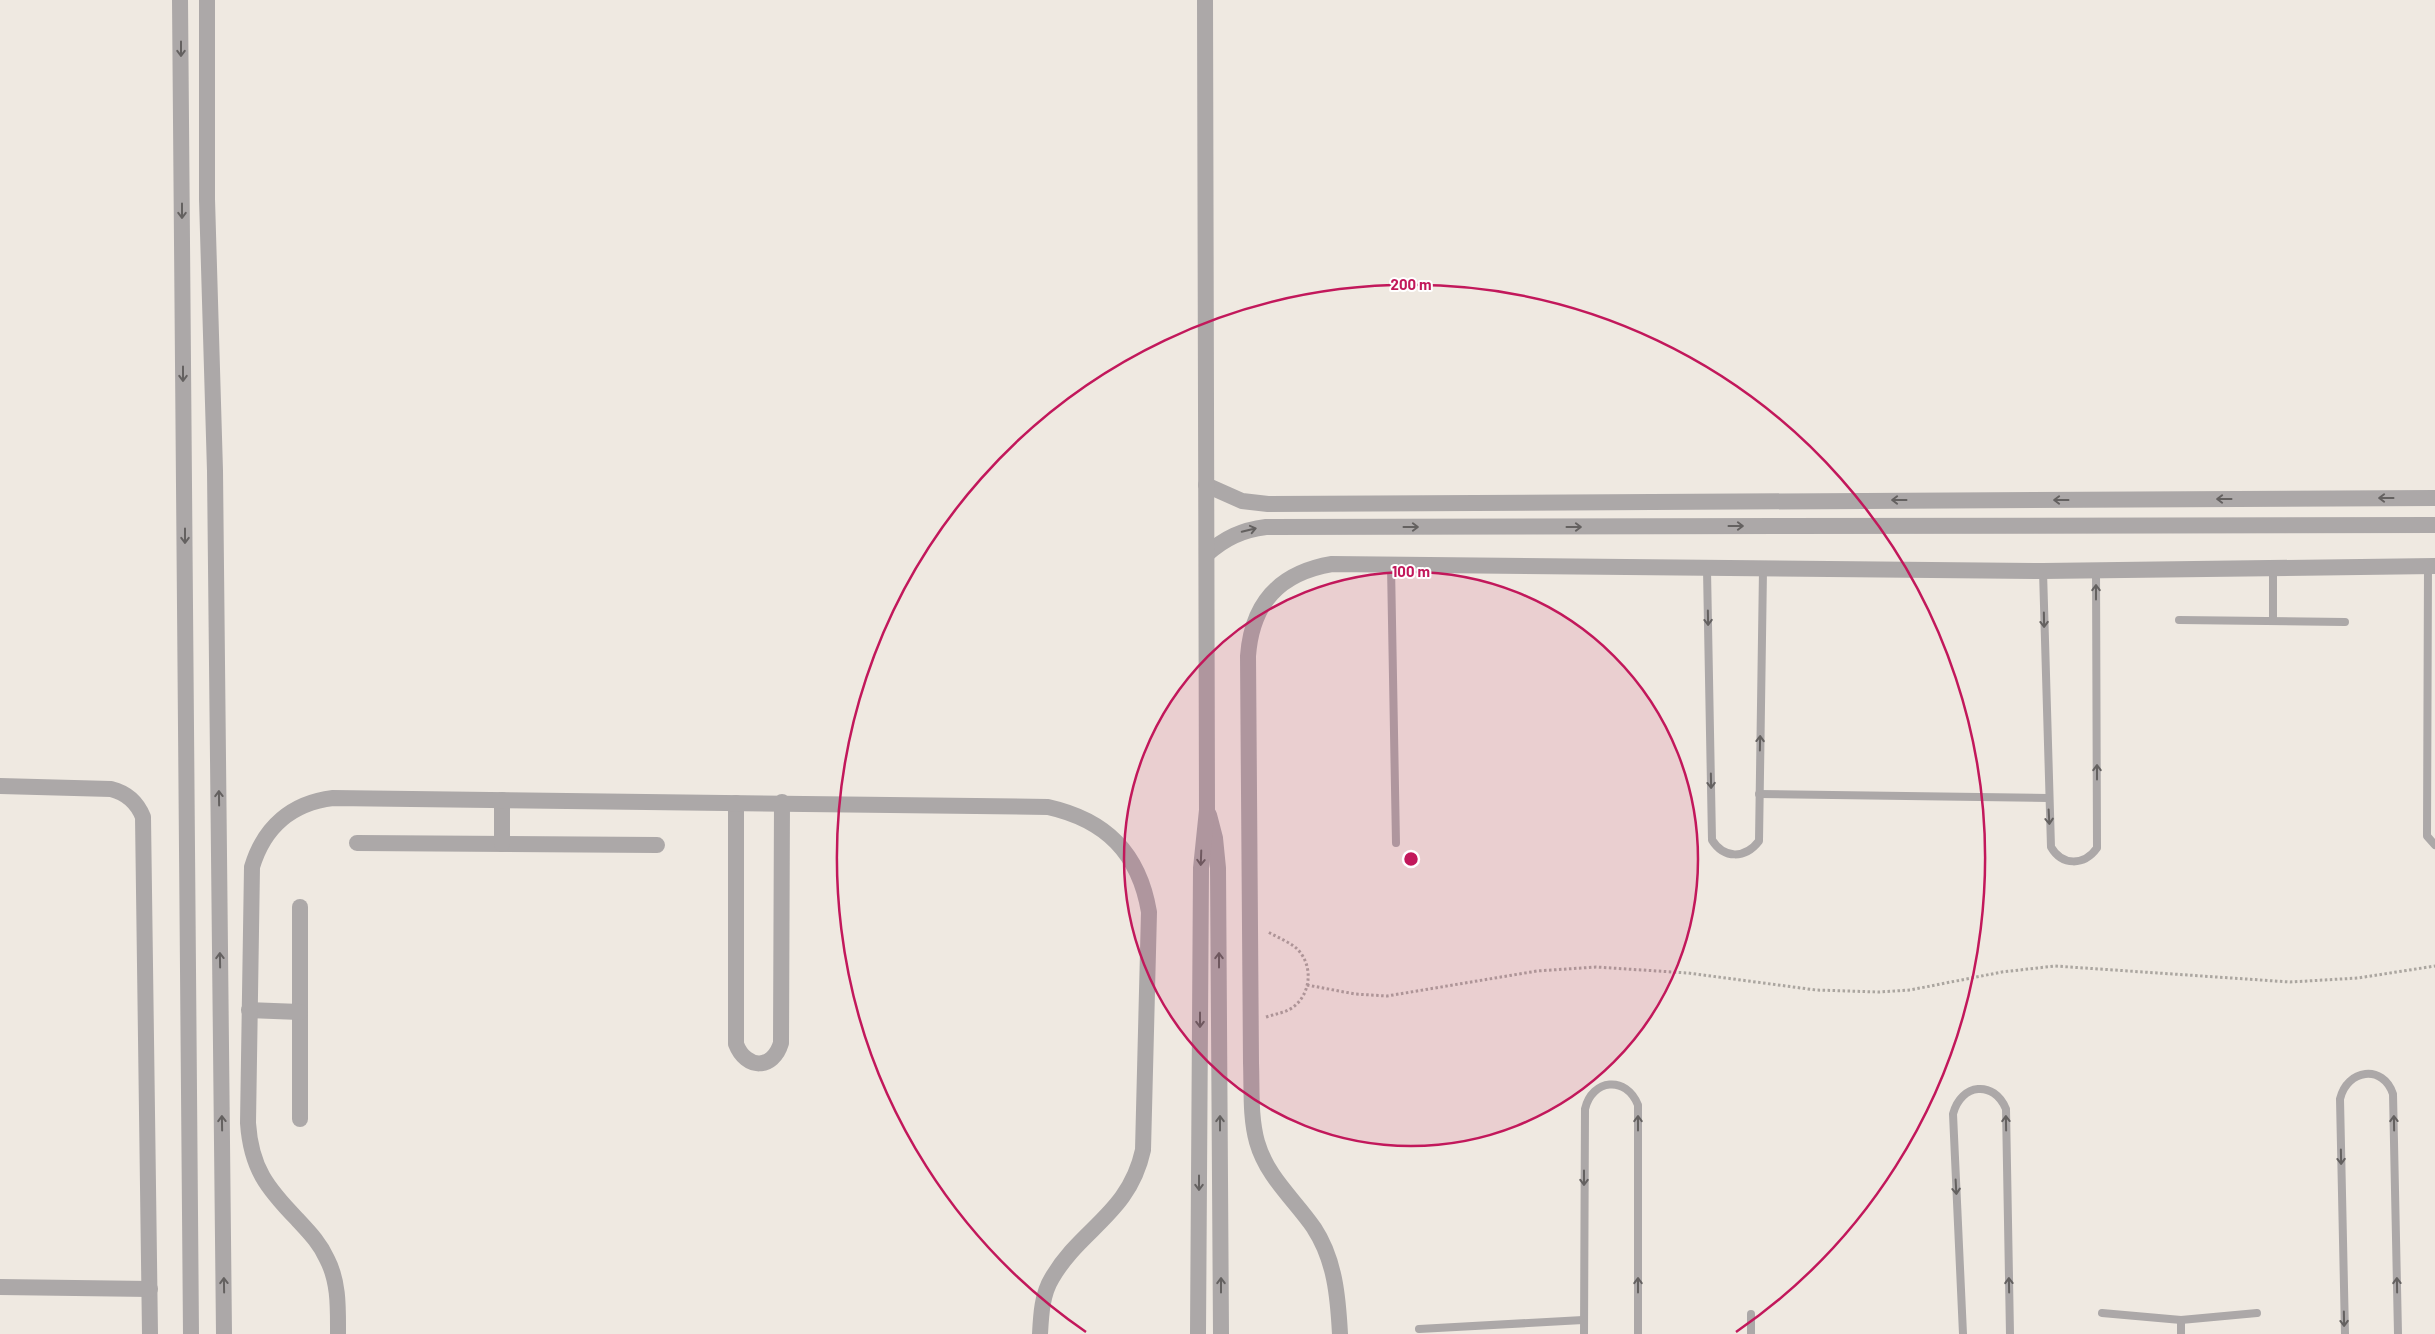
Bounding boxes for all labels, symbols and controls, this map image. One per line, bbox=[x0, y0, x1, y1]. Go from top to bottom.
one-way arrow bbox=[176, 40, 186, 56]
one-way arrow bbox=[177, 202, 187, 219]
text: 200 m bbox=[1390, 275, 1432, 293]
one-way arrow bbox=[178, 365, 188, 381]
one-way arrow bbox=[2379, 493, 2395, 503]
one-way arrow bbox=[2216, 494, 2232, 504]
one-way arrow bbox=[1891, 495, 1908, 505]
one-way arrow bbox=[2054, 495, 2070, 505]
one-way arrow bbox=[1728, 521, 1744, 531]
one-way arrow bbox=[1402, 522, 1419, 532]
one-way arrow bbox=[1565, 522, 1581, 532]
one-way arrow bbox=[1240, 525, 1256, 534]
one-way arrow bbox=[180, 528, 190, 544]
text: 100 m bbox=[1392, 562, 1430, 580]
one-way arrow bbox=[2091, 584, 2101, 600]
one-way arrow bbox=[1703, 610, 1713, 626]
one-way arrow bbox=[2039, 612, 2049, 628]
one-way arrow bbox=[1755, 735, 1765, 752]
one-way arrow bbox=[2092, 764, 2102, 780]
one-way arrow bbox=[1706, 772, 1716, 789]
one-way arrow bbox=[214, 790, 224, 806]
one-way arrow bbox=[2044, 809, 2053, 825]
one-way arrow bbox=[1197, 850, 1206, 866]
centre of rings bbox=[1402, 850, 1420, 868]
one-way arrow bbox=[216, 953, 225, 969]
one-way arrow bbox=[1214, 953, 1223, 969]
one-way arrow bbox=[1195, 1012, 1205, 1028]
one-way arrow bbox=[217, 1115, 227, 1132]
one-way arrow bbox=[1215, 1115, 1225, 1132]
one-way arrow bbox=[1633, 1115, 1643, 1132]
one-way arrow bbox=[2001, 1115, 2011, 1132]
one-way arrow bbox=[2389, 1115, 2399, 1132]
one-way arrow bbox=[2336, 1148, 2346, 1165]
one-way arrow bbox=[1579, 1170, 1589, 1186]
one-way arrow bbox=[1194, 1174, 1204, 1191]
one-way arrow bbox=[1952, 1179, 1961, 1195]
one-way arrow bbox=[219, 1278, 229, 1294]
one-way arrow bbox=[1216, 1278, 1226, 1294]
one-way arrow bbox=[1633, 1278, 1643, 1294]
one-way arrow bbox=[2004, 1278, 2014, 1294]
one-way arrow bbox=[2392, 1278, 2402, 1294]
one-way arrow bbox=[2340, 1311, 2349, 1327]

